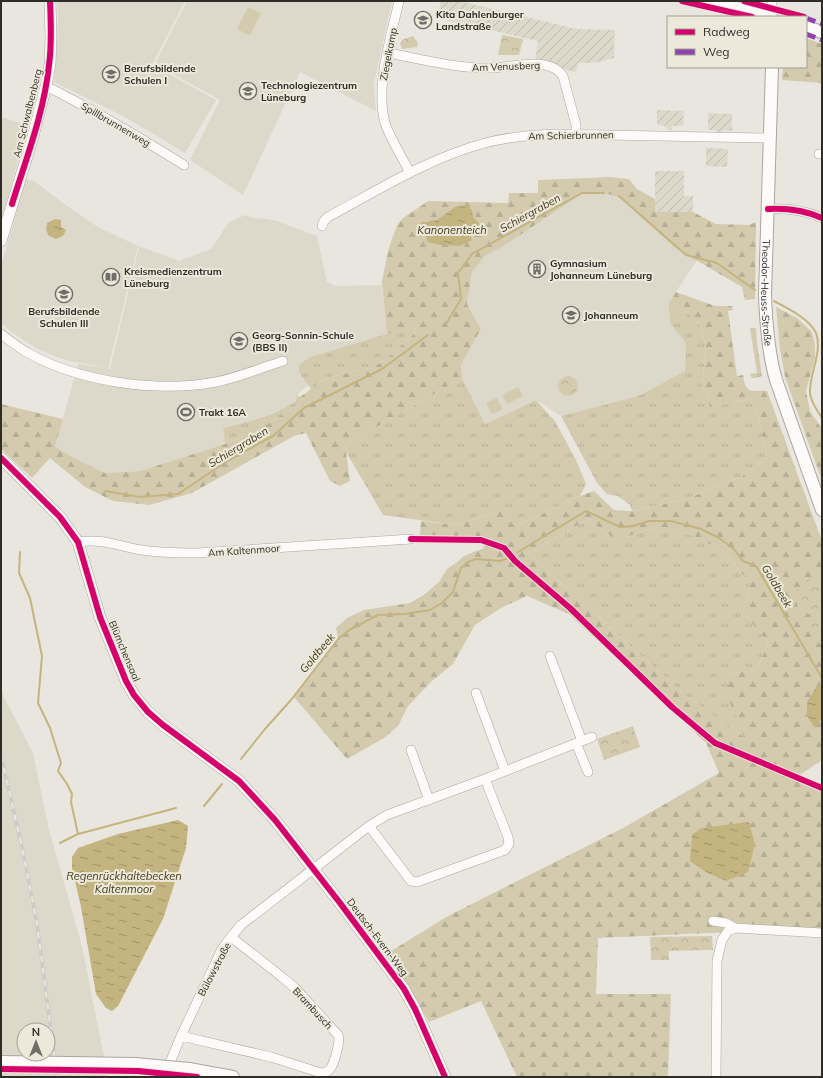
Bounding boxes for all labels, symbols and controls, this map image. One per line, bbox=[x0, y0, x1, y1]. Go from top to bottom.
place label: Kita Dahlenburger Landstraße bbox=[436, 8, 524, 33]
school or university icon: Kita Dahlenburger Landstraße bbox=[413, 10, 433, 30]
legend bbox=[667, 16, 807, 68]
text: Radweg bbox=[703, 24, 750, 39]
street label: Ziegelkamp bbox=[377, 27, 400, 82]
text: Weg bbox=[703, 44, 729, 59]
street label: Am Venusberg bbox=[472, 59, 540, 74]
place label: Berufsbildende Schulen I bbox=[124, 62, 196, 87]
school or university icon: Berufsbildende Schulen I bbox=[101, 64, 121, 84]
street label: Am Schwalbenberg bbox=[10, 67, 45, 159]
place label: Technologiezentrum Lüneburg bbox=[261, 79, 357, 104]
school or university icon: Technologiezentrum Lüneburg bbox=[238, 81, 258, 101]
street label: Spillbrunnenweg bbox=[79, 99, 153, 150]
street label: Am Schierbrunnen bbox=[528, 128, 614, 143]
water label: Schiergraben bbox=[497, 191, 563, 235]
water label: Kanonenteich bbox=[417, 223, 487, 237]
street label: Theodor-Heuss-Straße bbox=[758, 239, 775, 347]
place label: Gymnasium Johanneum Lüneburg bbox=[550, 257, 652, 282]
building icon: Gymnasium Johanneum Lüneburg bbox=[527, 259, 547, 279]
place label: Kreismedienzentrum Lüneburg bbox=[124, 265, 222, 290]
library icon: Kreismedienzentrum Lüneburg bbox=[101, 267, 121, 287]
school or university icon: Berufsbildende Schulen III bbox=[54, 284, 74, 304]
place label: Berufsbildende Schulen III bbox=[28, 305, 100, 330]
school or university icon: Johanneum bbox=[561, 305, 581, 325]
place label: Johanneum bbox=[584, 309, 638, 322]
place label: Georg-Sonnin-Schule (BBS II) bbox=[252, 329, 354, 354]
school or university icon: Georg-Sonnin-Schule (BBS II) bbox=[229, 331, 249, 351]
sports icon: Trakt 16A bbox=[176, 402, 196, 422]
place label: Trakt 16A bbox=[199, 406, 246, 419]
water label: Schiergraben bbox=[205, 424, 271, 470]
street label: Am Kaltenmoor bbox=[208, 541, 281, 559]
water label: Goldbeek bbox=[759, 562, 795, 610]
street label: Blümchensaal bbox=[106, 619, 143, 684]
water label: Goldbeek bbox=[296, 630, 338, 676]
water label: Regenrückhaltebecken Kaltenmoor bbox=[66, 869, 182, 896]
street label: Deutsch-Evern-Weg bbox=[344, 896, 411, 979]
street label: Bülowstraße bbox=[195, 940, 234, 998]
street label: Brambusch bbox=[290, 985, 335, 1032]
north arrow bbox=[16, 1022, 56, 1062]
text: N bbox=[32, 1025, 40, 1039]

